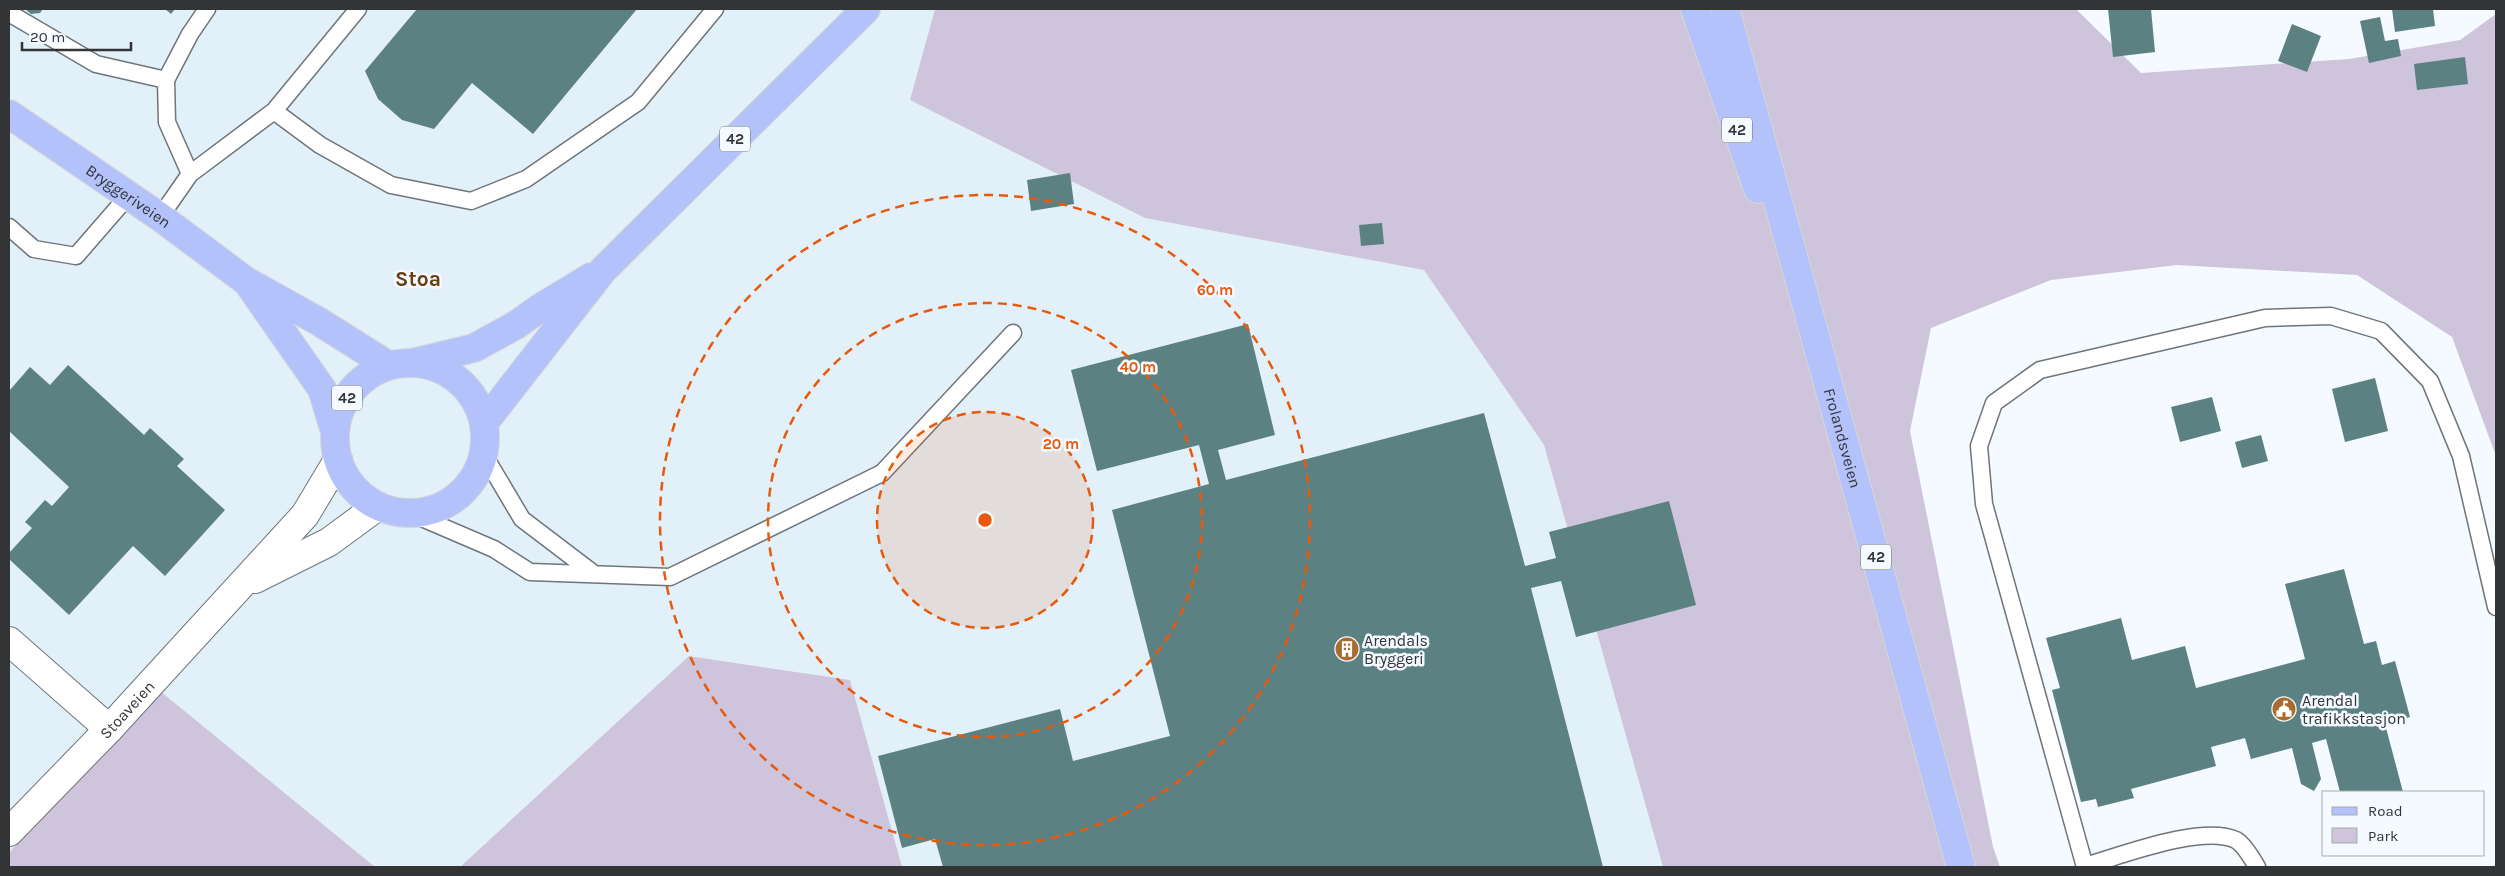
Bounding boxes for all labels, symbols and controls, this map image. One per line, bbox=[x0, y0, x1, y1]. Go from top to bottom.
scale bar bbox=[22, 20, 131, 52]
text: 20 m bbox=[30, 28, 65, 46]
road number: 42 bbox=[1722, 118, 1752, 142]
road number: 42 bbox=[720, 126, 750, 152]
street label: Bryggeriveien bbox=[82, 160, 175, 232]
district label: Stoa bbox=[395, 267, 441, 291]
text: 60 m bbox=[1197, 281, 1233, 299]
text: 40 m bbox=[1120, 358, 1156, 376]
road number: 42 bbox=[332, 386, 362, 410]
street label: Frolandsveien bbox=[1820, 386, 1865, 490]
text: 20 m bbox=[1043, 435, 1079, 453]
centre of rings bbox=[976, 511, 994, 529]
road number: 42 bbox=[1861, 544, 1891, 570]
place label: Arendals Bryggeri bbox=[1364, 631, 1428, 668]
building icon: Arendals Bryggeri bbox=[1334, 636, 1360, 662]
street label: Stoaveien bbox=[96, 677, 159, 743]
place label: Arendal trafikkstasjon bbox=[2302, 691, 2406, 728]
public building icon: Arendal trafikkstasjon bbox=[2271, 696, 2297, 722]
legend bbox=[2322, 791, 2485, 856]
text: Road bbox=[2368, 802, 2403, 820]
text: Park bbox=[2368, 827, 2398, 845]

